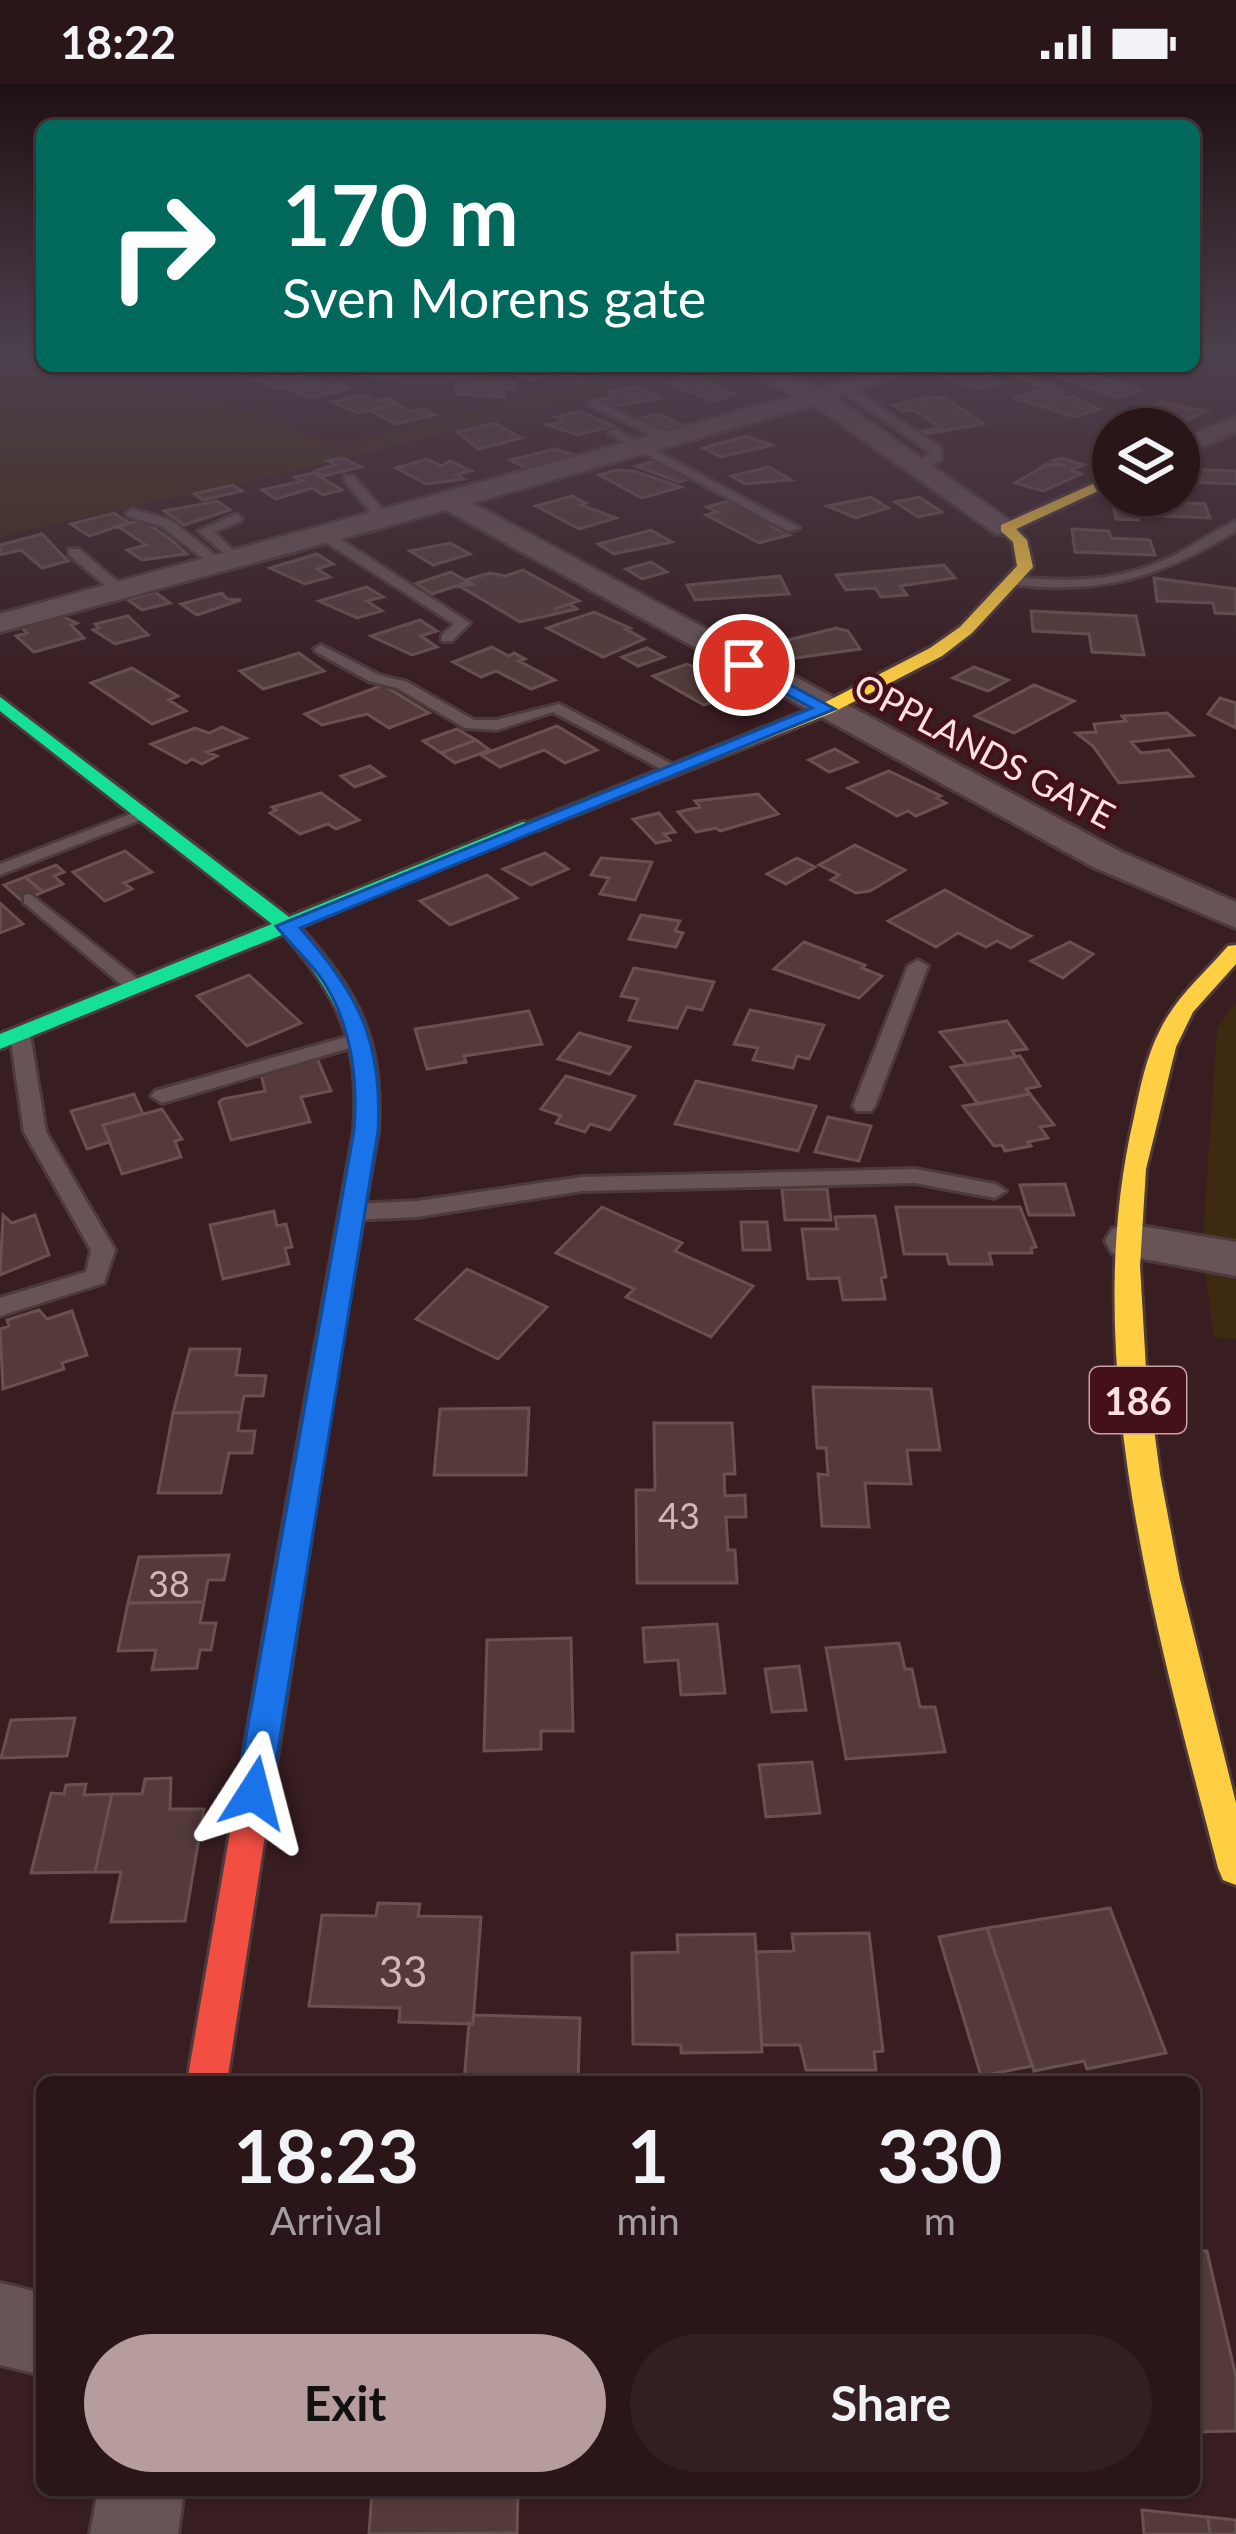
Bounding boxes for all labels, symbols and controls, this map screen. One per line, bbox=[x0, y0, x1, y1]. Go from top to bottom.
text: 18:22 bbox=[60, 15, 176, 69]
text: 170 m bbox=[282, 163, 519, 264]
icon: right bbox=[84, 168, 240, 324]
text: Sven Morens gate bbox=[282, 265, 706, 330]
map controls bbox=[1092, 408, 1200, 516]
button: layers bbox=[1092, 408, 1200, 516]
pin bbox=[693, 614, 795, 716]
icon: arrive bbox=[711, 632, 777, 698]
street label: OPPLANDS GATE bbox=[847, 663, 1123, 837]
road number: 186 bbox=[1090, 1367, 1186, 1433]
house number: 43 bbox=[658, 1493, 700, 1537]
house number: 38 bbox=[148, 1561, 190, 1605]
position arrow bbox=[191, 1730, 317, 1856]
house number: 33 bbox=[379, 1946, 427, 1996]
text: 18:23 bbox=[233, 2112, 419, 2198]
text: 1 bbox=[627, 2112, 669, 2198]
text: 330 bbox=[877, 2112, 1002, 2198]
text: Arrival bbox=[270, 2197, 382, 2243]
text: min bbox=[617, 2197, 680, 2243]
text: m bbox=[924, 2197, 956, 2243]
button: Exit bbox=[84, 2334, 606, 2472]
button: Share bbox=[630, 2334, 1152, 2472]

